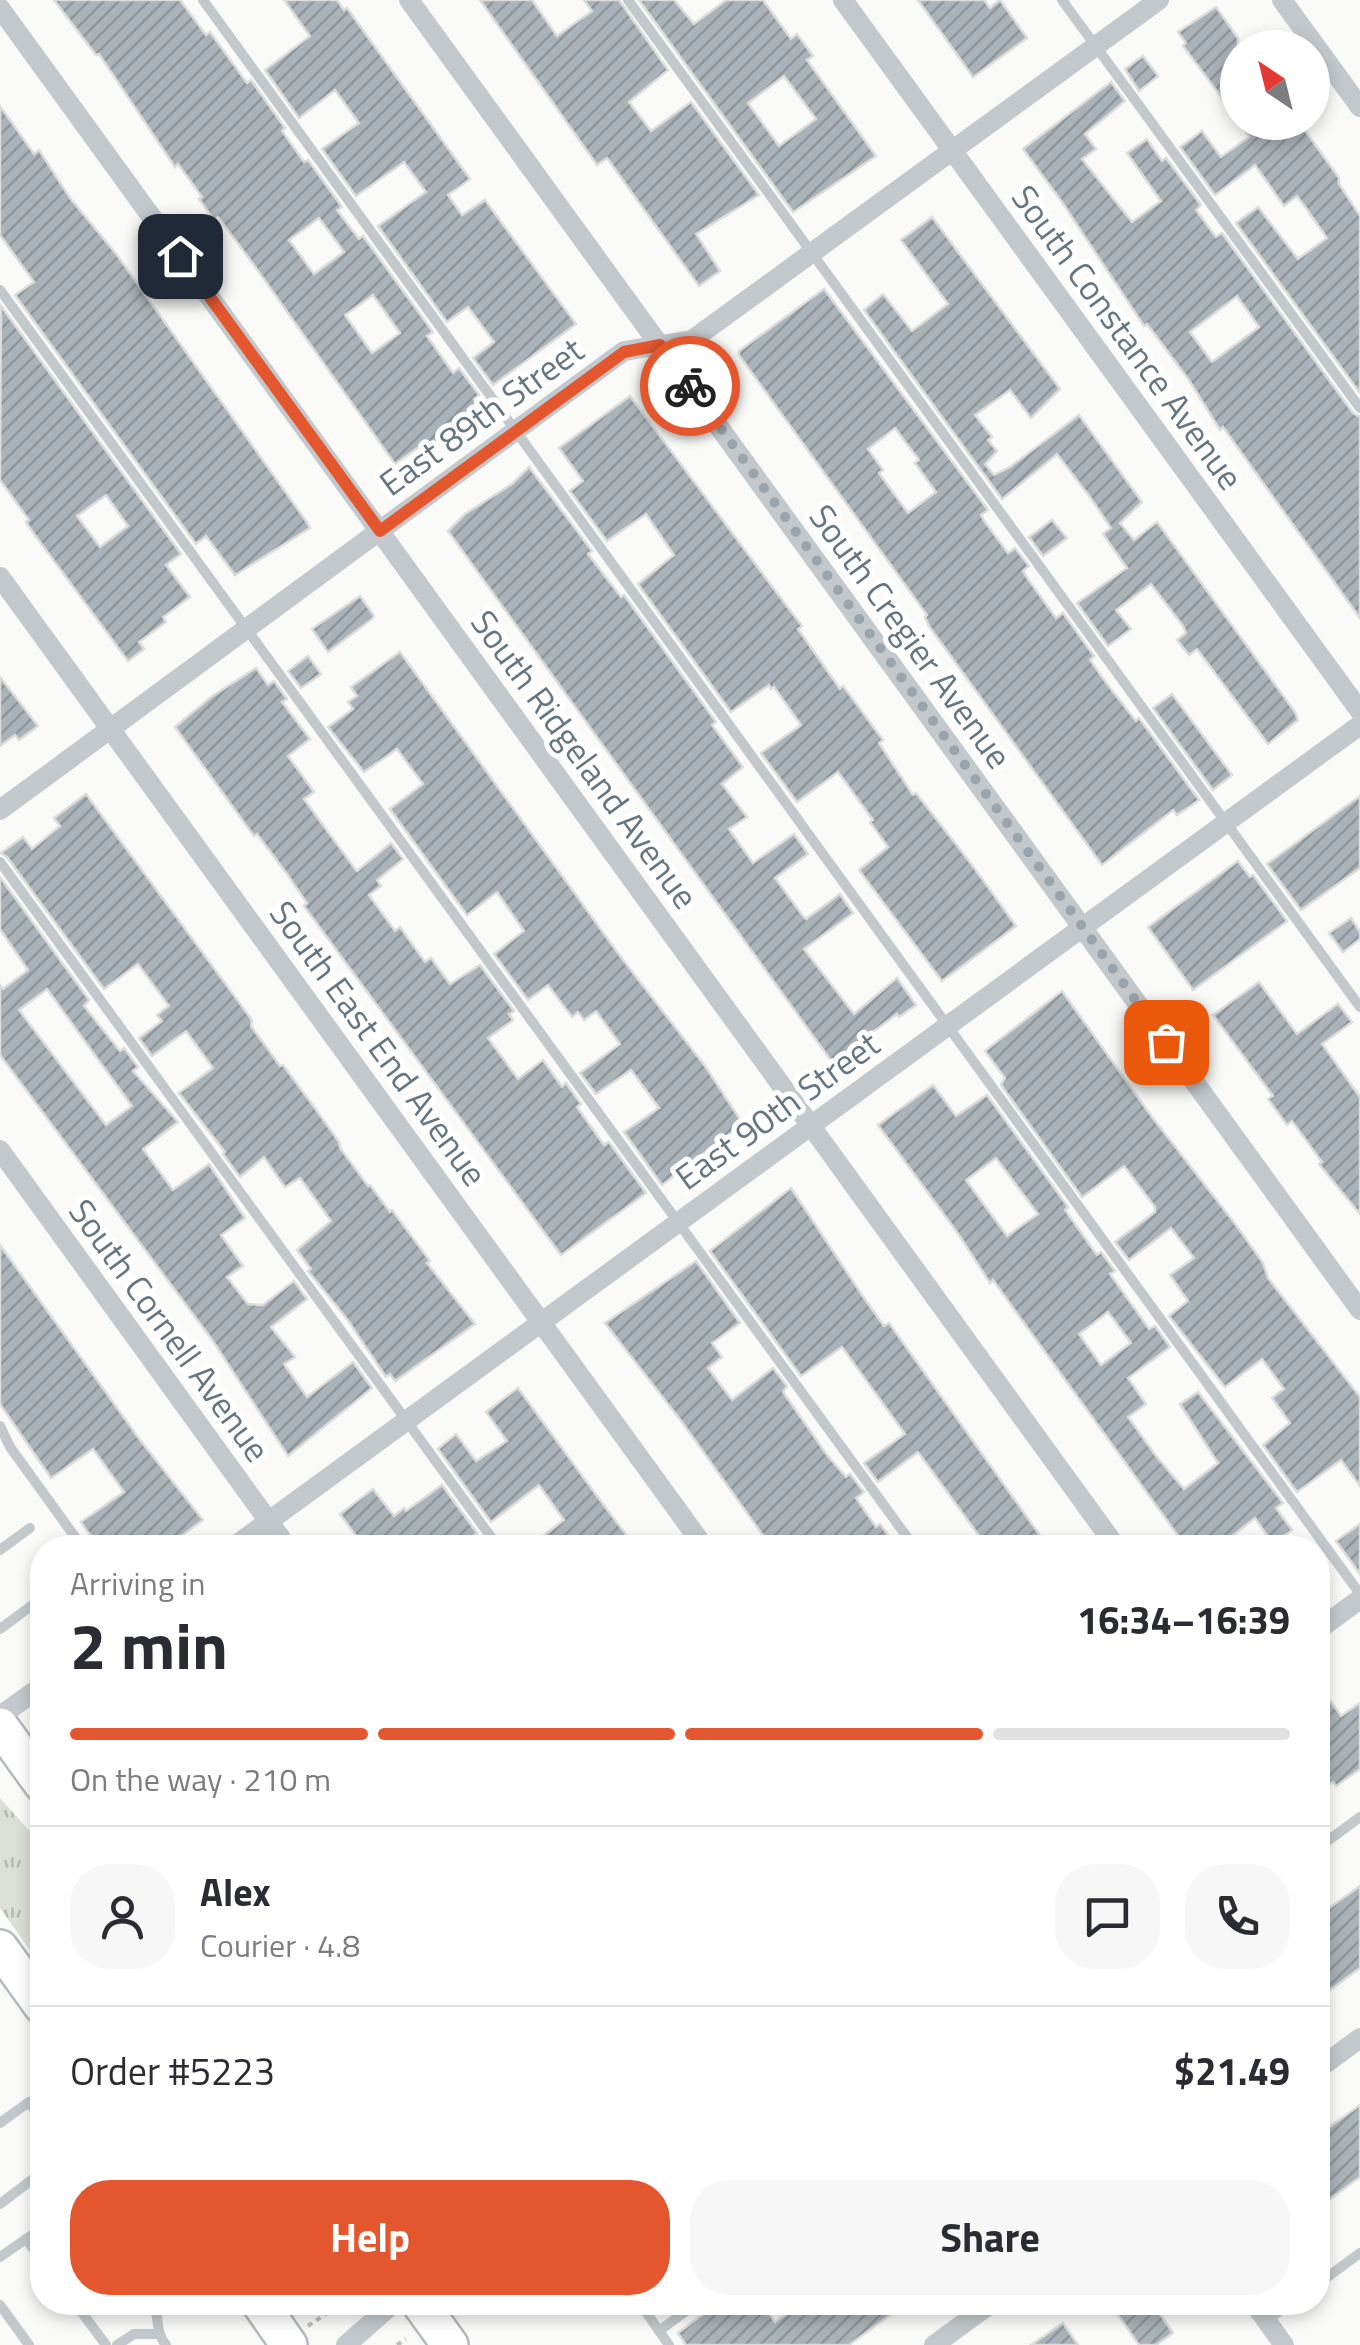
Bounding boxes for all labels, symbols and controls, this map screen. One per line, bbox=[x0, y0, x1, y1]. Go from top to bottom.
north arrow bbox=[1220, 30, 1330, 140]
map controls bbox=[1220, 30, 1330, 140]
street label: South Constance Avenue bbox=[999, 173, 1257, 501]
pin bbox=[138, 214, 223, 299]
icon: home bbox=[153, 229, 208, 284]
street label: East 89th Street bbox=[367, 323, 595, 509]
courier bbox=[640, 336, 740, 436]
icon: bike bbox=[663, 359, 718, 414]
street label: South Cregier Avenue bbox=[796, 492, 1026, 780]
street label: South Ridgeland Avenue bbox=[458, 598, 712, 920]
street label: South East End Avenue bbox=[257, 889, 501, 1197]
pin bbox=[1124, 1000, 1209, 1085]
icon: bag bbox=[1139, 1015, 1194, 1070]
street label: East 90th Street bbox=[663, 1017, 891, 1203]
street label: South Cornell Avenue bbox=[56, 1187, 284, 1473]
text: Arriving in bbox=[70, 1559, 206, 1607]
text: 16:34–16:39 bbox=[1077, 1591, 1290, 1649]
text: 2 min bbox=[70, 1595, 228, 1694]
text: On the way · 210 m bbox=[70, 1755, 331, 1803]
text: Alex bbox=[200, 1863, 271, 1921]
button: person bbox=[70, 1864, 175, 1969]
button: chat bbox=[1055, 1864, 1160, 1969]
button: phone bbox=[1185, 1864, 1290, 1969]
text: Courier · 4.8 bbox=[200, 1921, 360, 1969]
text: Order #5223 bbox=[70, 2042, 275, 2100]
text: $21.49 bbox=[1174, 2042, 1290, 2100]
button: Help bbox=[70, 2180, 670, 2295]
button: Share bbox=[690, 2180, 1290, 2295]

